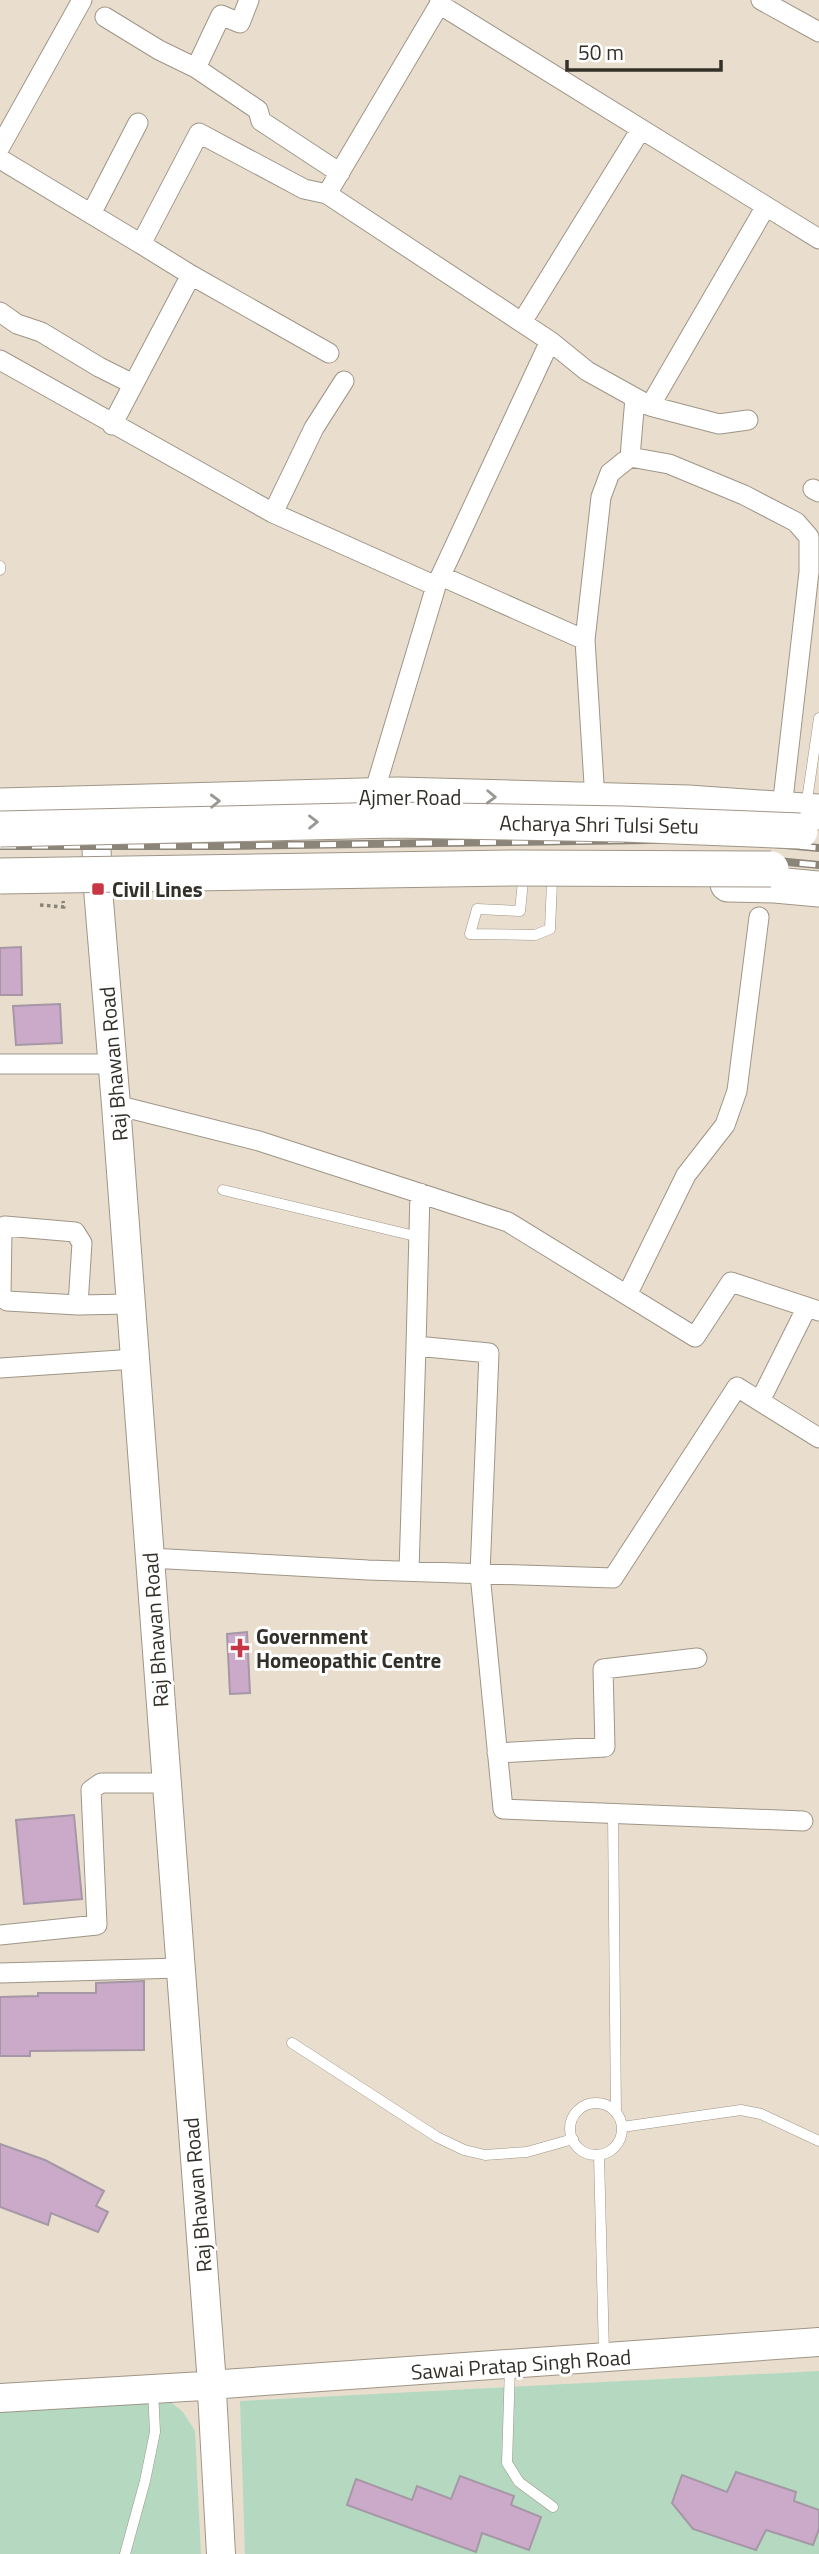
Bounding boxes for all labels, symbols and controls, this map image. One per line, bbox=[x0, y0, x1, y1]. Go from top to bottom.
scale bar bbox=[567, 28, 721, 72]
text: 50 m bbox=[578, 36, 624, 68]
street label: Ajmer Road bbox=[359, 781, 461, 813]
one-way arrow bbox=[487, 789, 497, 805]
one-way arrow bbox=[210, 794, 221, 809]
street label: Acharya Shri Tulsi Setu bbox=[499, 806, 699, 842]
one-way arrow bbox=[308, 814, 319, 829]
place label: Civil Lines bbox=[112, 873, 203, 905]
marker: Civil Lines bbox=[90, 881, 106, 897]
street label: Raj Bhawan Road bbox=[90, 985, 136, 1143]
street label: Raj Bhawan Road bbox=[134, 1551, 176, 1709]
place label: Government Homeopathic Centre bbox=[256, 1620, 441, 1676]
marker: Government Homeopathic Centre bbox=[230, 1638, 250, 1658]
street label: Raj Bhawan Road bbox=[174, 2116, 220, 2274]
street label: Sawai Pratap Singh Road bbox=[410, 2340, 632, 2388]

